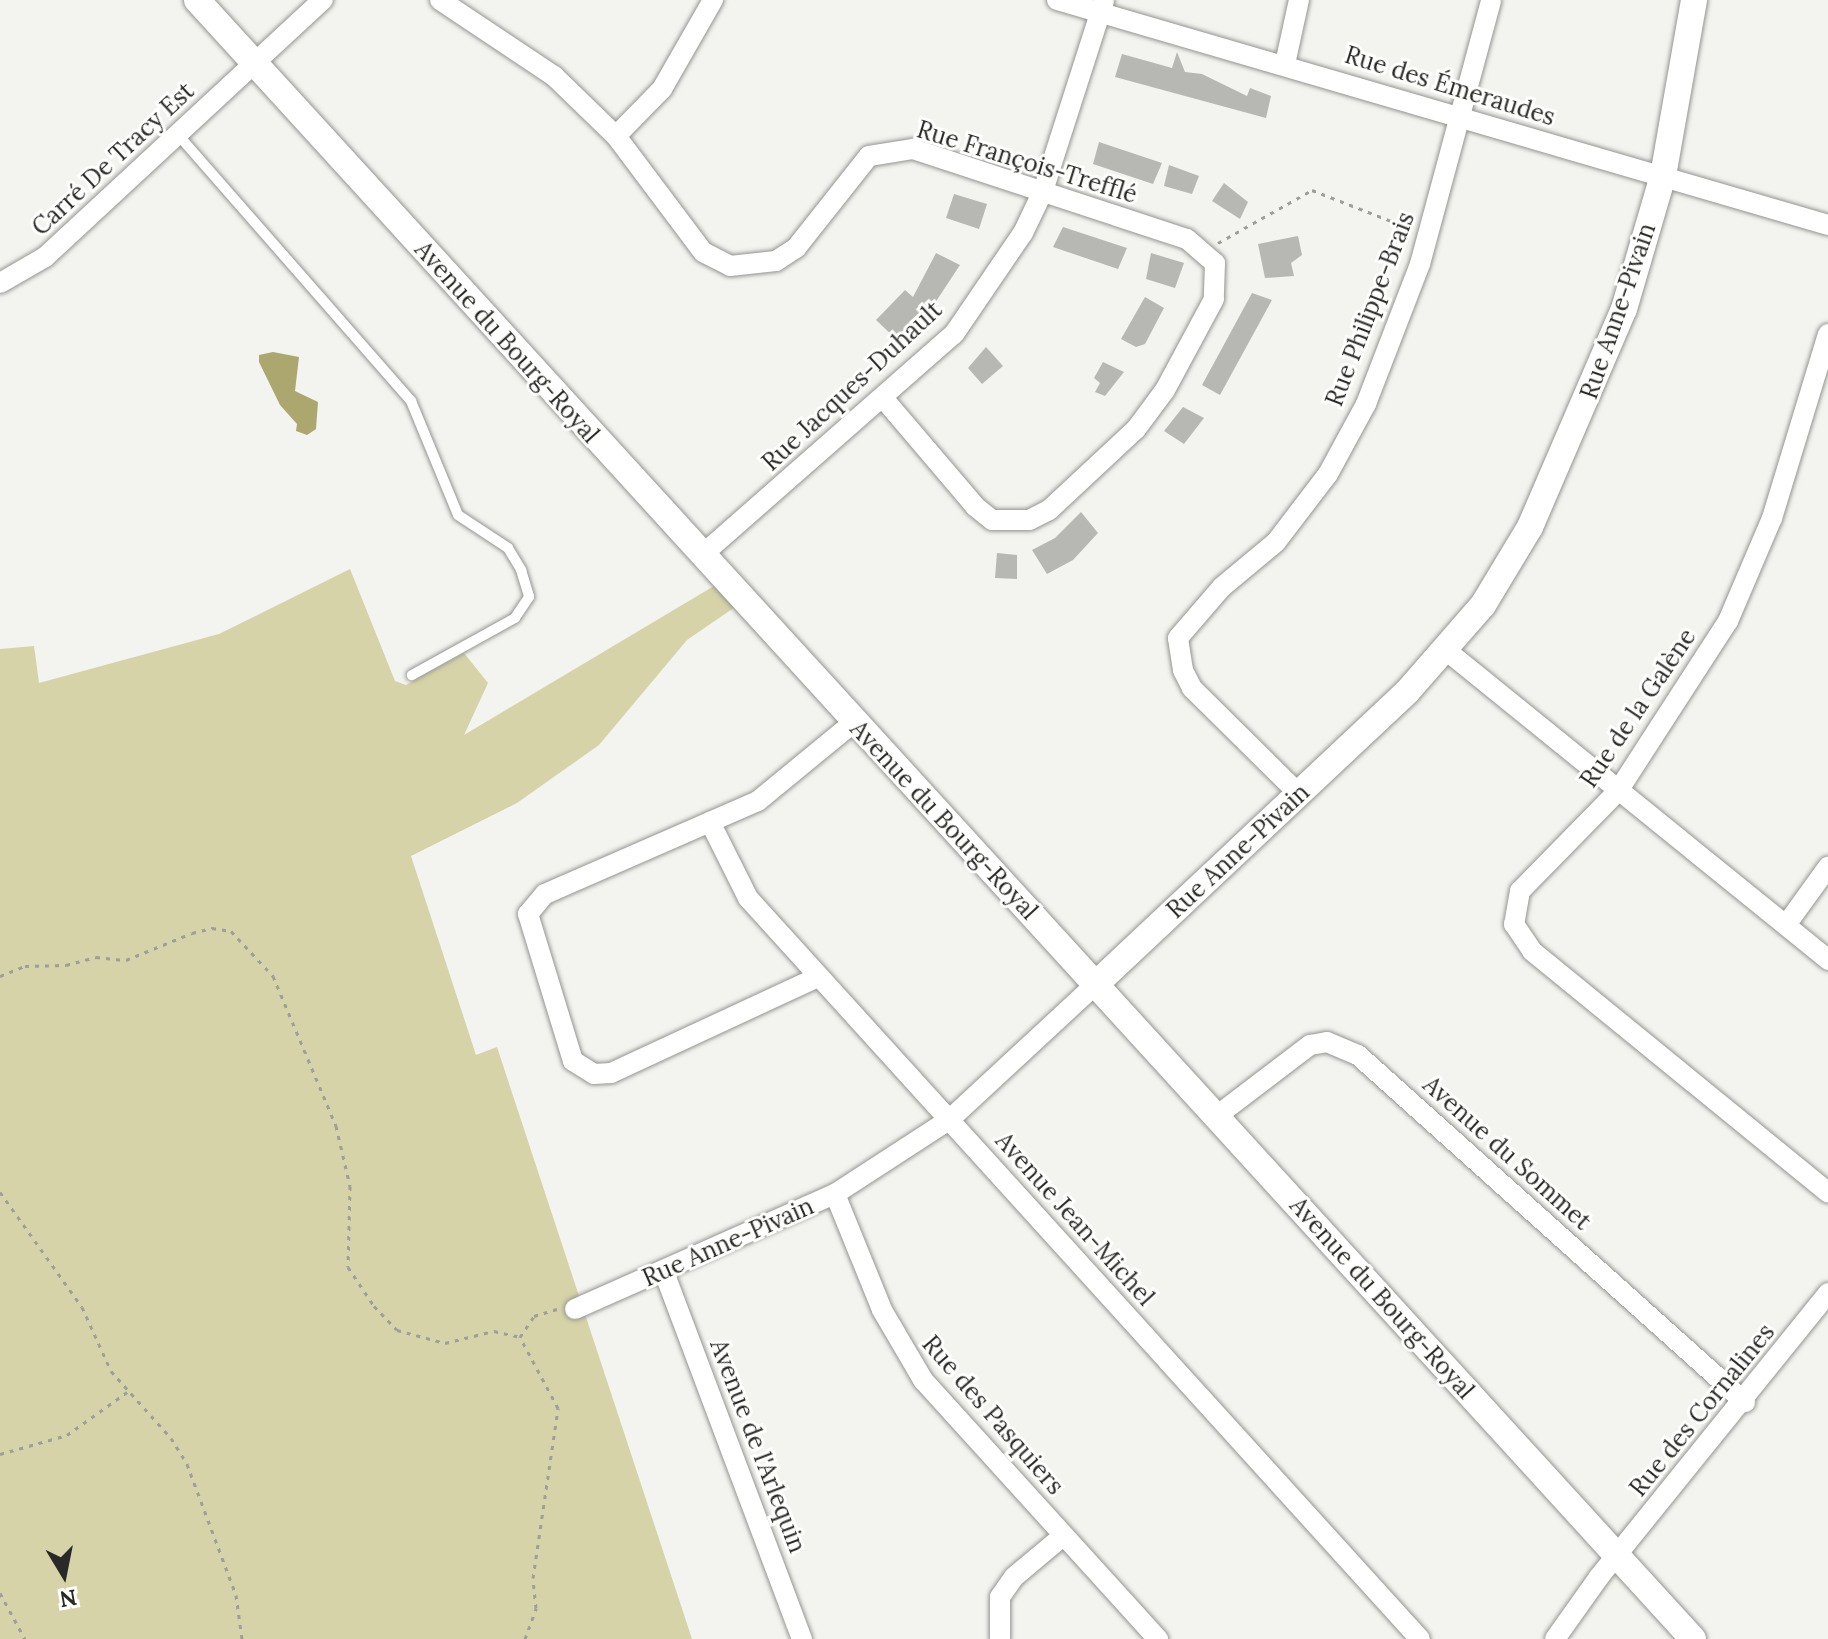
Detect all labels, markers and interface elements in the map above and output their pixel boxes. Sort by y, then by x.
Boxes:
street label: Rue des Émeraudes [1341,40,1559,132]
street label: Carré De Tracy Est [26,77,200,241]
street label: Rue François-Trefflé [914,115,1140,209]
street label: Rue Philippe-Brais [1320,208,1420,410]
street label: Rue Anne-Pivain [1574,219,1662,403]
street label: Avenue du Bourg-Royal [409,235,605,449]
street label: Rue Jacques-Duhault [756,295,948,477]
street label: Rue de la Galène [1574,623,1702,793]
street label: Avenue du Bourg-Royal [844,715,1044,925]
street label: Rue Anne-Pivain [1161,778,1315,924]
street label: Avenue du Sommet [1417,1070,1597,1236]
street label: Avenue Jean-Michel [990,1126,1160,1312]
street label: Rue Anne-Pivain [638,1191,818,1293]
street label: Avenue du Bourg-Royal [1284,1191,1480,1405]
street label: Rue des Cornalines [1624,1318,1780,1502]
street label: Rue des Pasquiers [916,1330,1070,1500]
street label: Avenue de l'Arlequin [704,1335,812,1557]
north arrow [24,1535,104,1615]
text: N [57,1583,79,1614]

